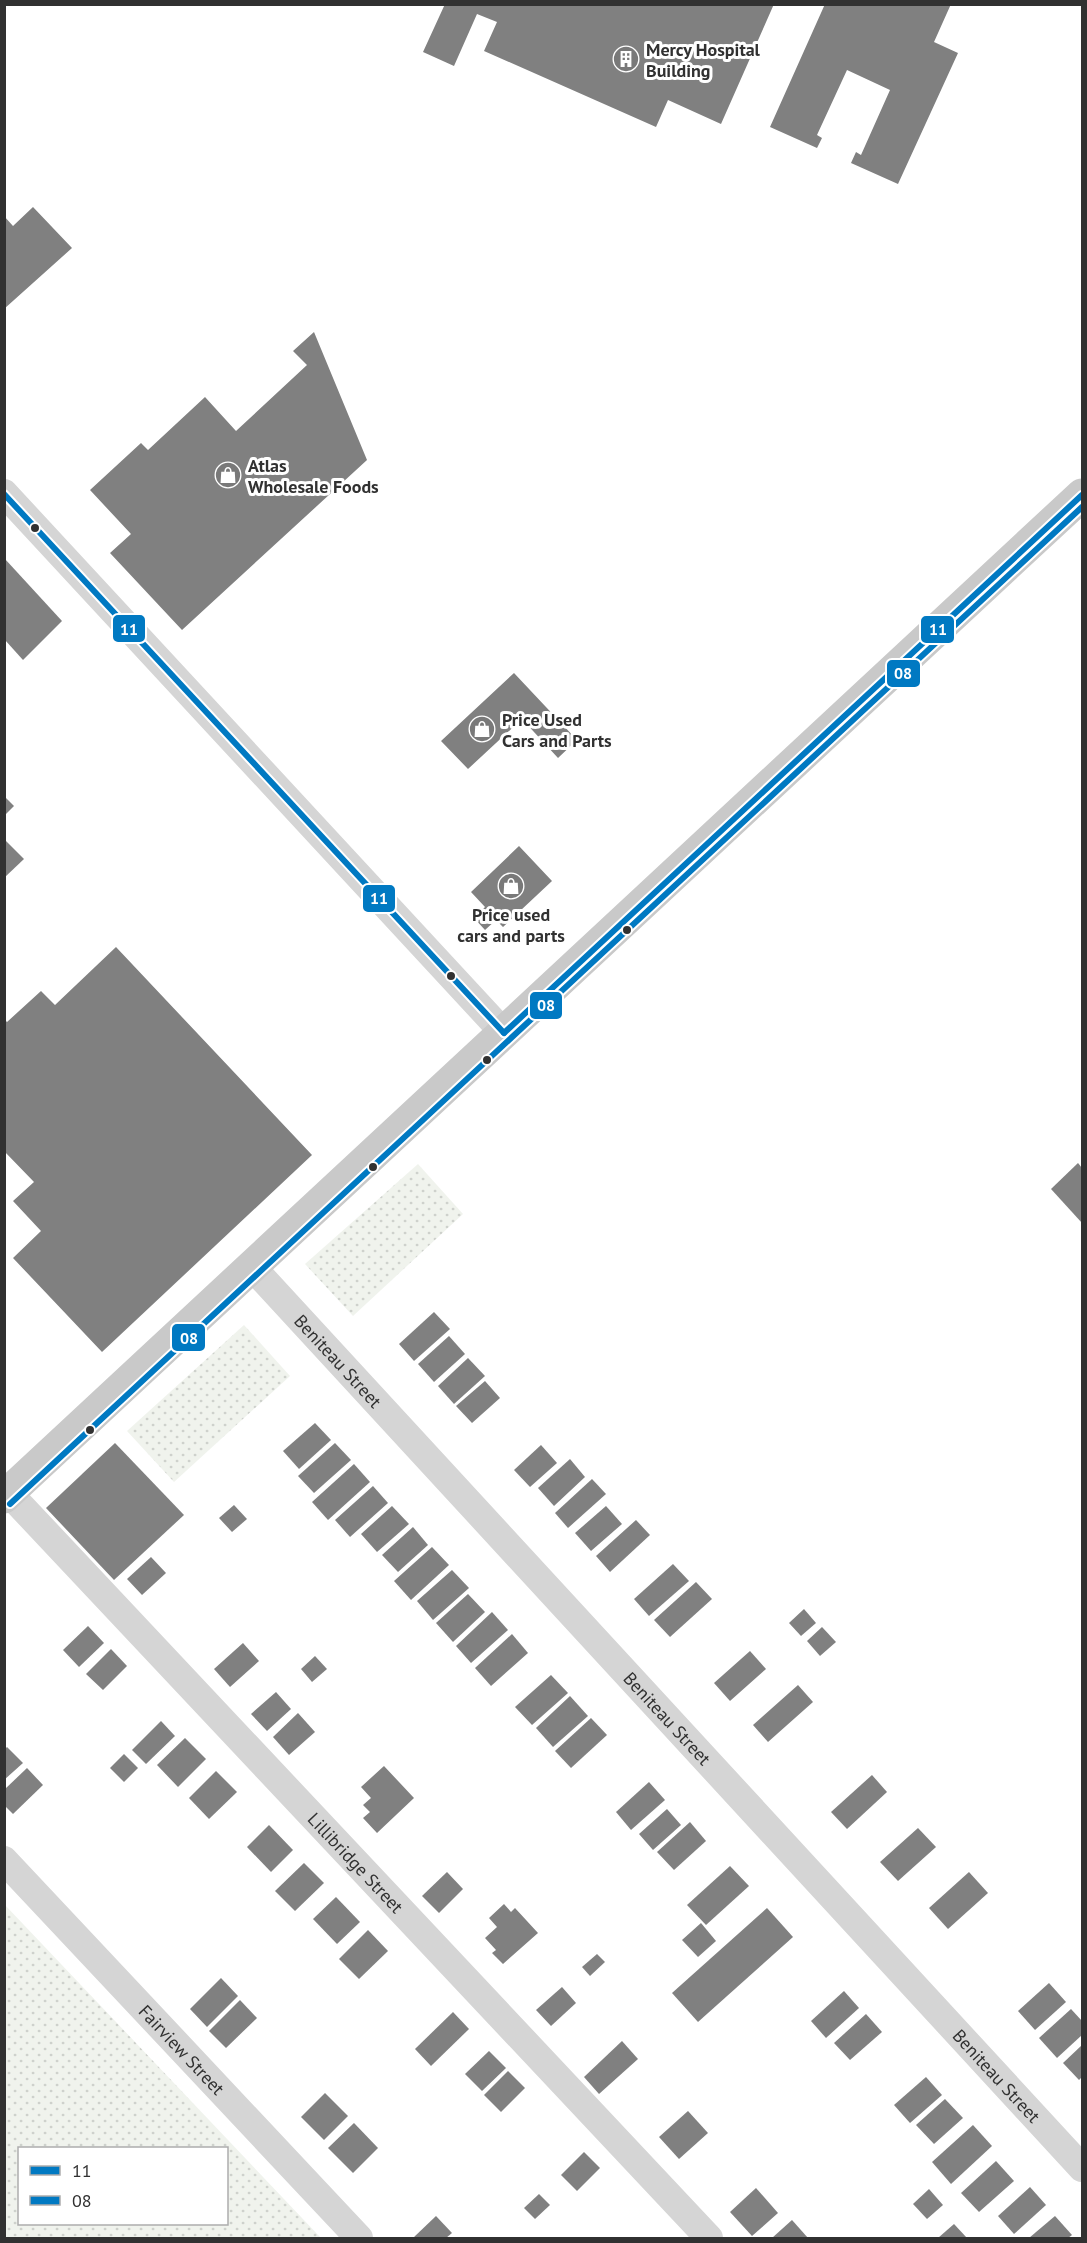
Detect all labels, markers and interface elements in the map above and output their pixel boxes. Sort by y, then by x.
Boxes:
place label: Mercy Hospital Building [646,38,761,82]
building icon: Mercy Hospital Building [611,44,641,74]
place label: Atlas Wholesale Foods [248,454,379,498]
shop icon: Atlas Wholesale Foods [213,460,243,490]
unlabelled marker [29,522,41,534]
line badge: 11 [112,614,146,643]
line badge: 11 [920,615,955,644]
text: 11 [120,619,138,639]
text: 11 [929,619,947,639]
line badge: 08 [886,659,921,688]
text: 08 [894,663,912,683]
place label: Price Used Cars and Parts [502,708,612,752]
shop icon: Price Used Cars and Parts [467,714,497,744]
shop icon: Price used cars and parts [496,871,526,901]
line badge: 11 [362,884,396,913]
text: 11 [370,888,388,908]
place label: Price used cars and parts [457,903,565,947]
unlabelled marker [621,924,633,936]
unlabelled marker [445,970,457,982]
line badge: 08 [529,991,563,1020]
text: 08 [537,995,555,1015]
unlabelled marker [481,1054,493,1066]
unlabelled marker [367,1161,379,1173]
street label: Beniteau Street [290,1309,387,1412]
line badge: 08 [171,1323,206,1352]
text: 08 [180,1328,198,1348]
unlabelled marker [84,1424,96,1436]
street label: Beniteau Street [619,1667,716,1770]
street label: Lillibridge Street [303,1807,409,1918]
street label: Fairview Street [134,2000,230,2099]
street label: Beniteau Street [948,2024,1046,2127]
legend [18,2147,228,2225]
text: 11 [72,2159,92,2182]
text: 08 [72,2189,92,2212]

